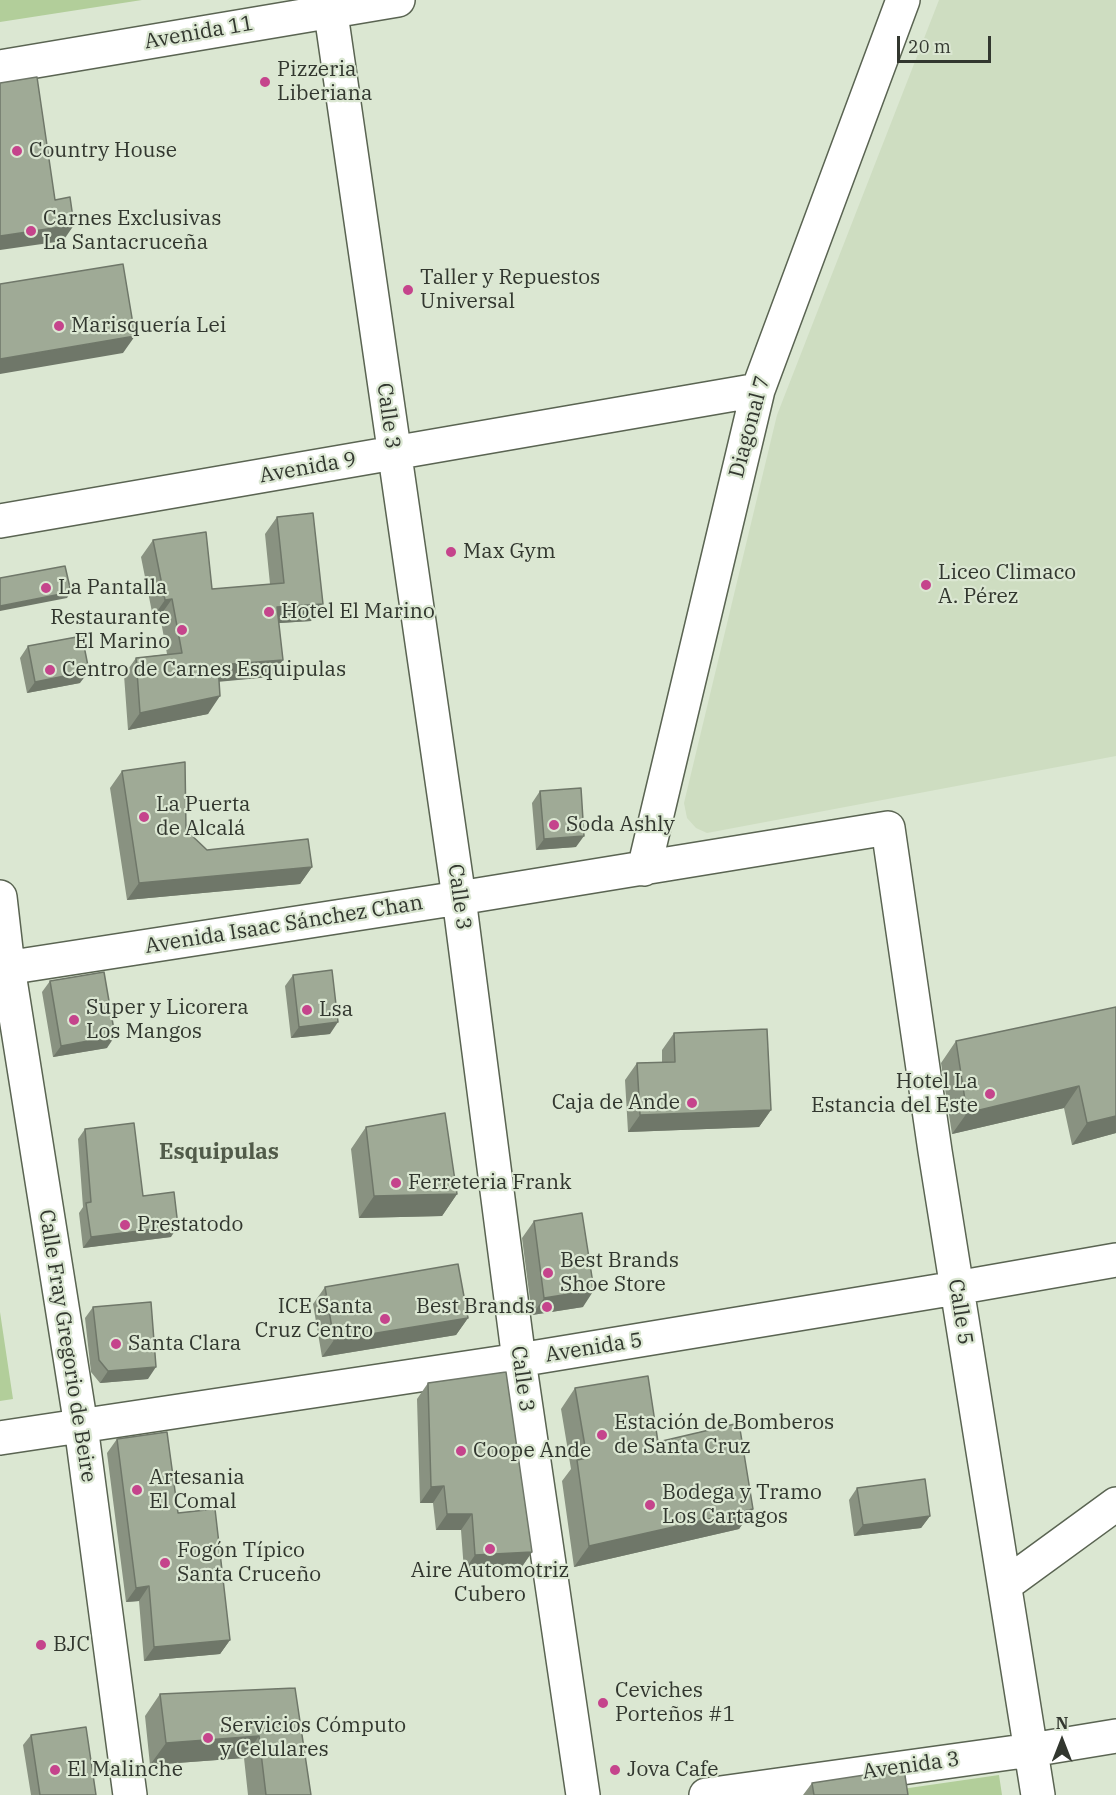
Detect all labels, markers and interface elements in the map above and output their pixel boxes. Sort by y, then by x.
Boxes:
street label: Avenida 11 [142,11,256,55]
scale bar [900,24,994,62]
text: 20 m [908,35,951,58]
place label: Pizzeria Liberiana [277,57,372,107]
marker: Pizzeria Liberiana [258,75,272,89]
place label: Country House [29,138,177,164]
marker: Country House [10,144,24,158]
place label: Carnes Exclusivas La Santacruceña [43,206,222,256]
marker: Carnes Exclusivas La Santacruceña [24,224,38,238]
place label: Taller y Repuestos Universal [420,265,600,315]
marker: Taller y Repuestos Universal [401,283,415,297]
place label: Marisquería Lei [71,313,226,339]
marker: Marisquería Lei [52,319,66,333]
street label: Diagonal 7 [724,373,776,481]
street label: Calle 3 [371,381,405,451]
street label: Avenida 9 [258,447,358,489]
place label: Max Gym [463,539,556,565]
marker: Max Gym [444,545,458,559]
place label: Liceo Climaco A. Pérez [938,560,1076,610]
place label: La Pantalla [58,575,167,601]
marker: Liceo Climaco A. Pérez [919,578,933,592]
marker: La Pantalla [39,581,53,595]
place label: Hotel El Marino [281,599,435,625]
place label: Restaurante El Marino [50,605,170,655]
marker: Hotel El Marino [262,605,276,619]
marker: Restaurante El Marino [175,623,189,637]
place label: Centro de Carnes Esquipulas [62,657,346,683]
marker: Centro de Carnes Esquipulas [43,663,57,677]
place label: La Puerta de Alcalá [156,792,251,842]
marker: La Puerta de Alcalá [137,810,151,824]
place label: Soda Ashly [566,812,675,838]
marker: Soda Ashly [547,818,561,832]
street label: Calle 3 [442,862,476,932]
street label: Avenida Isaac Sánchez Chan [143,891,425,959]
place label: Super y Licorera Los Mangos [86,995,249,1045]
place label: Lsa [319,997,353,1023]
marker: Lsa [300,1003,314,1017]
marker: Super y Licorera Los Mangos [67,1013,81,1027]
place label: Hotel La Estancia del Este [811,1069,978,1119]
marker: Hotel La Estancia del Este [983,1087,997,1101]
place label: Caja de Ande [552,1090,680,1116]
marker: Caja de Ande [685,1096,699,1110]
district label: Esquipulas [159,1140,279,1166]
place label: Ferreteria Frank [408,1170,571,1196]
marker: Ferreteria Frank [389,1176,403,1190]
street label: Calle Fray Gregorio de Beire [33,1208,101,1484]
place label: Prestatodo [137,1212,243,1238]
marker: Prestatodo [118,1218,132,1232]
place label: Best Brands Shoe Store [560,1248,679,1298]
marker: Best Brands Shoe Store [541,1266,555,1280]
street label: Calle 5 [942,1277,978,1347]
place label: ICE Santa Cruz Centro [255,1294,373,1344]
place label: Best Brands [416,1294,535,1320]
marker: Best Brands [540,1300,554,1314]
marker: ICE Santa Cruz Centro [378,1312,392,1326]
street label: Avenida 5 [544,1328,644,1368]
place label: Santa Clara [128,1331,241,1357]
marker: Santa Clara [109,1337,123,1351]
street label: Calle 3 [505,1344,539,1414]
place label: Estación de Bomberos de Santa Cruz [614,1410,834,1460]
marker: Estación de Bomberos de Santa Cruz [595,1428,609,1442]
place label: Coope Ande [473,1438,591,1464]
marker: Coope Ande [454,1444,468,1458]
place label: Artesania El Comal [149,1465,245,1515]
place label: Bodega y Tramo Los Cartagos [662,1480,822,1530]
marker: Artesania El Comal [130,1483,144,1497]
marker: Bodega y Tramo Los Cartagos [643,1498,657,1512]
place label: Fogón Típico Santa Cruceño [177,1538,321,1588]
marker: Aire Automotriz Cubero [483,1542,497,1556]
marker: Fogón Típico Santa Cruceño [158,1556,172,1570]
place label: Aire Automotriz Cubero [411,1558,569,1608]
place label: BJC [53,1632,90,1658]
marker: BJC [34,1638,48,1652]
place label: Ceviches Porteños #1 [615,1678,735,1728]
marker: Ceviches Porteños #1 [596,1696,610,1710]
north arrow [1032,1711,1092,1771]
place label: Servicios Cómputo y Celulares [220,1713,406,1763]
text: N [1056,1713,1068,1733]
marker: Servicios Cómputo y Celulares [201,1731,215,1745]
street label: Avenida 3 [861,1747,961,1785]
place label: El Malinche [67,1757,183,1783]
place label: Jova Cafe [627,1757,718,1783]
marker: El Malinche [48,1763,62,1777]
marker: Jova Cafe [608,1763,622,1777]

